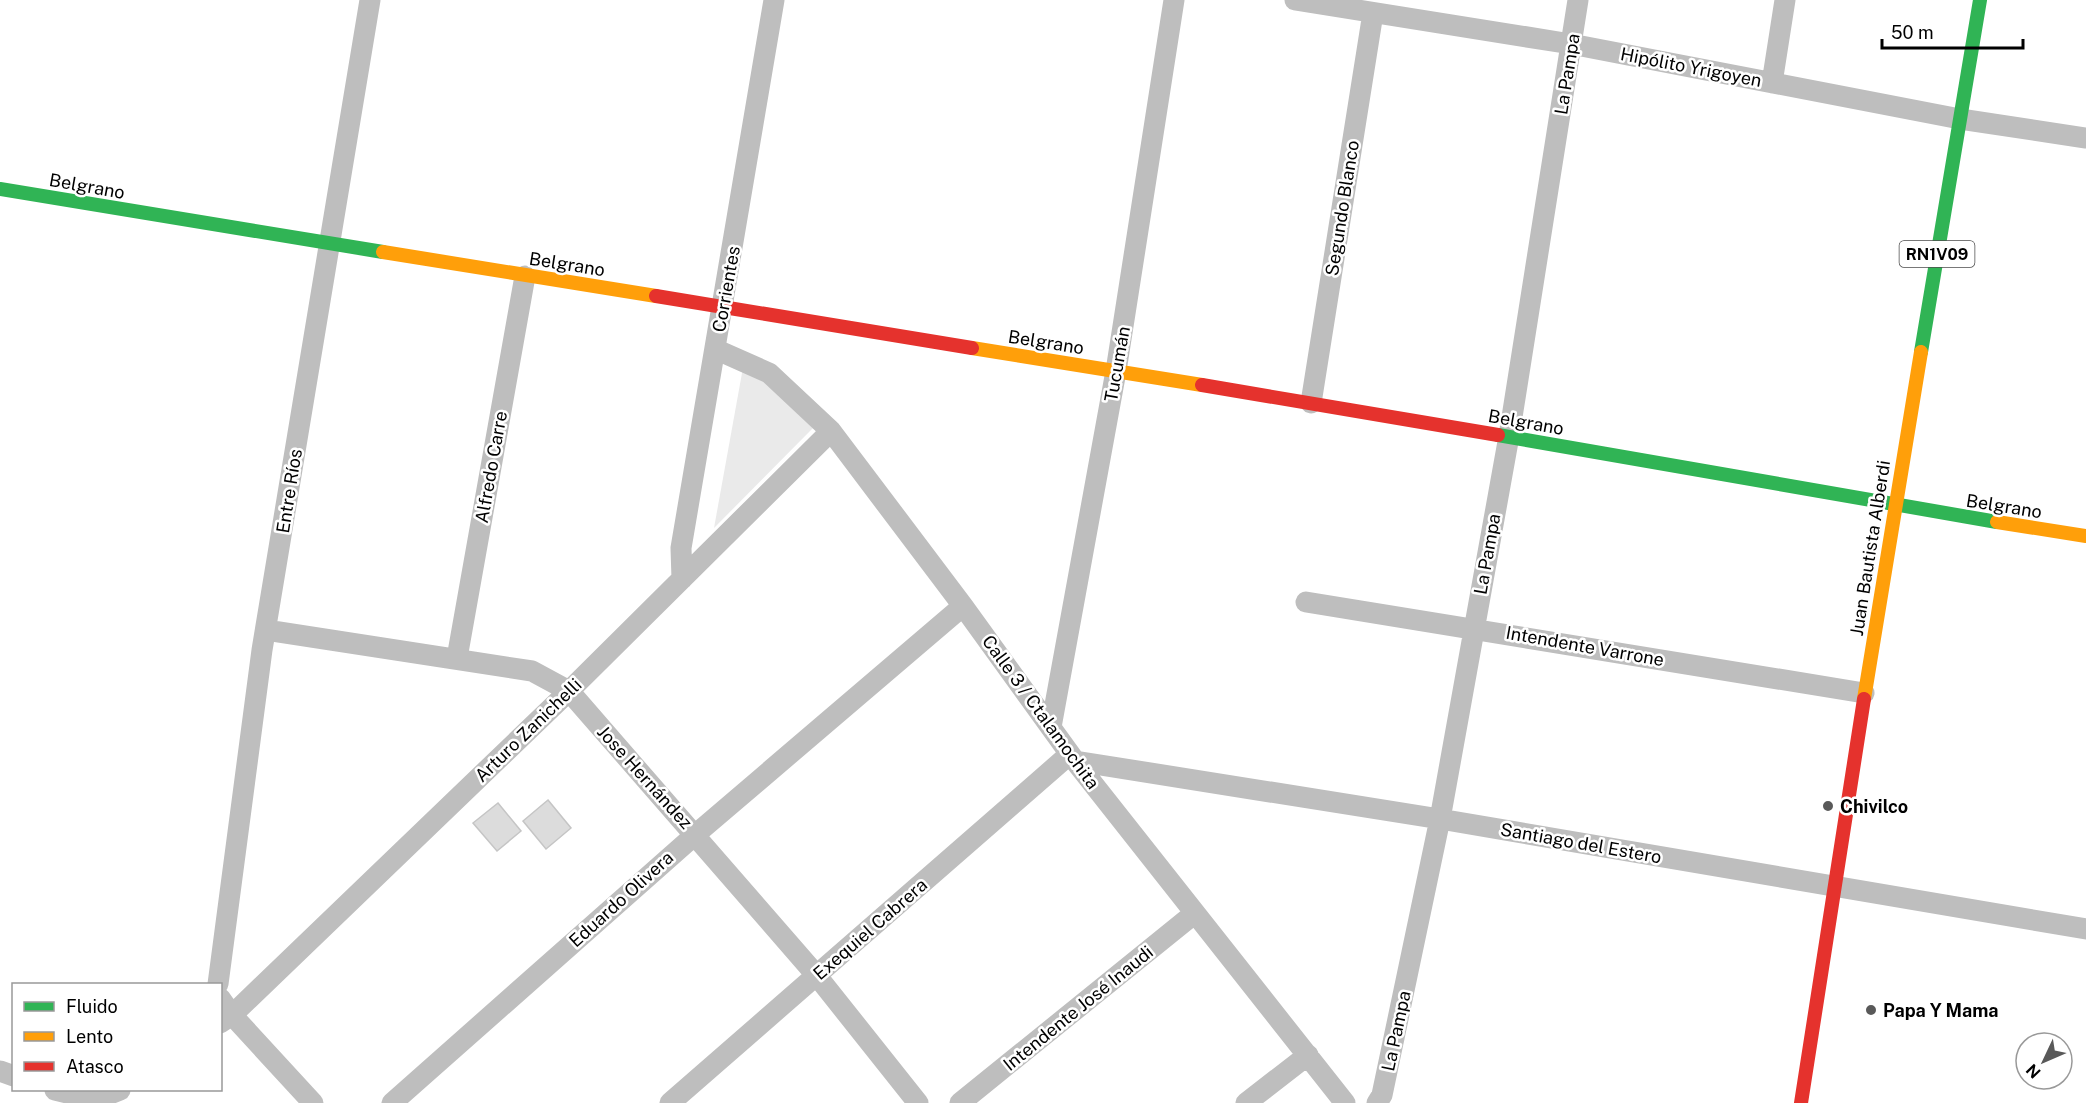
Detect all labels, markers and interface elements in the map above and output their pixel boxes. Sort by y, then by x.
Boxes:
scale bar [1882,12,2023,50]
text: 50 m [1891,22,1934,43]
street label: La Pampa [1550,32,1584,116]
street label: Hipólito Yrigoyen [1619,43,1763,91]
street label: Segundo Blanco [1321,139,1363,277]
street label: Belgrano [48,169,126,203]
road number: RN1V09 [1900,241,1974,267]
street label: Corrientes [708,244,744,334]
street label: Belgrano [528,248,606,280]
street label: Tucumán [1100,325,1134,403]
street label: Belgrano [1007,326,1085,358]
street label: Belgrano [1487,405,1565,439]
street label: Alfredo Carre [471,409,511,525]
street label: Entre Ríos [272,447,306,535]
street label: Juan Bautista Alberdi [1846,459,1894,637]
street label: Belgrano [1965,490,2043,522]
street label: La Pampa [1470,512,1504,596]
street label: Intendente Varrone [1504,622,1666,670]
street label: Calle 3 / Ctalamochita [978,631,1104,793]
street label: Arturo Zanichelli [470,674,586,786]
street label: Jose Hernández [593,721,697,833]
place label: Chivilco [1840,796,1908,817]
marker: Chivilco [1821,799,1835,813]
street label: Santiago del Estero [1499,818,1663,868]
street label: Eduardo Olivera [565,847,677,951]
street label: Exequiel Cabrera [809,874,931,984]
street label: Intendente José Inaudi [999,941,1157,1075]
legend [12,983,222,1091]
street label: La Pampa [1377,989,1415,1073]
text: Fluido [66,996,118,1017]
place label: Papa Y Mama [1883,1000,1998,1021]
marker: Papa Y Mama [1864,1003,1878,1017]
text: Lento [66,1026,113,1047]
north arrow [2014,1031,2074,1091]
text: Atasco [66,1056,124,1077]
text: N [2022,1060,2045,1082]

